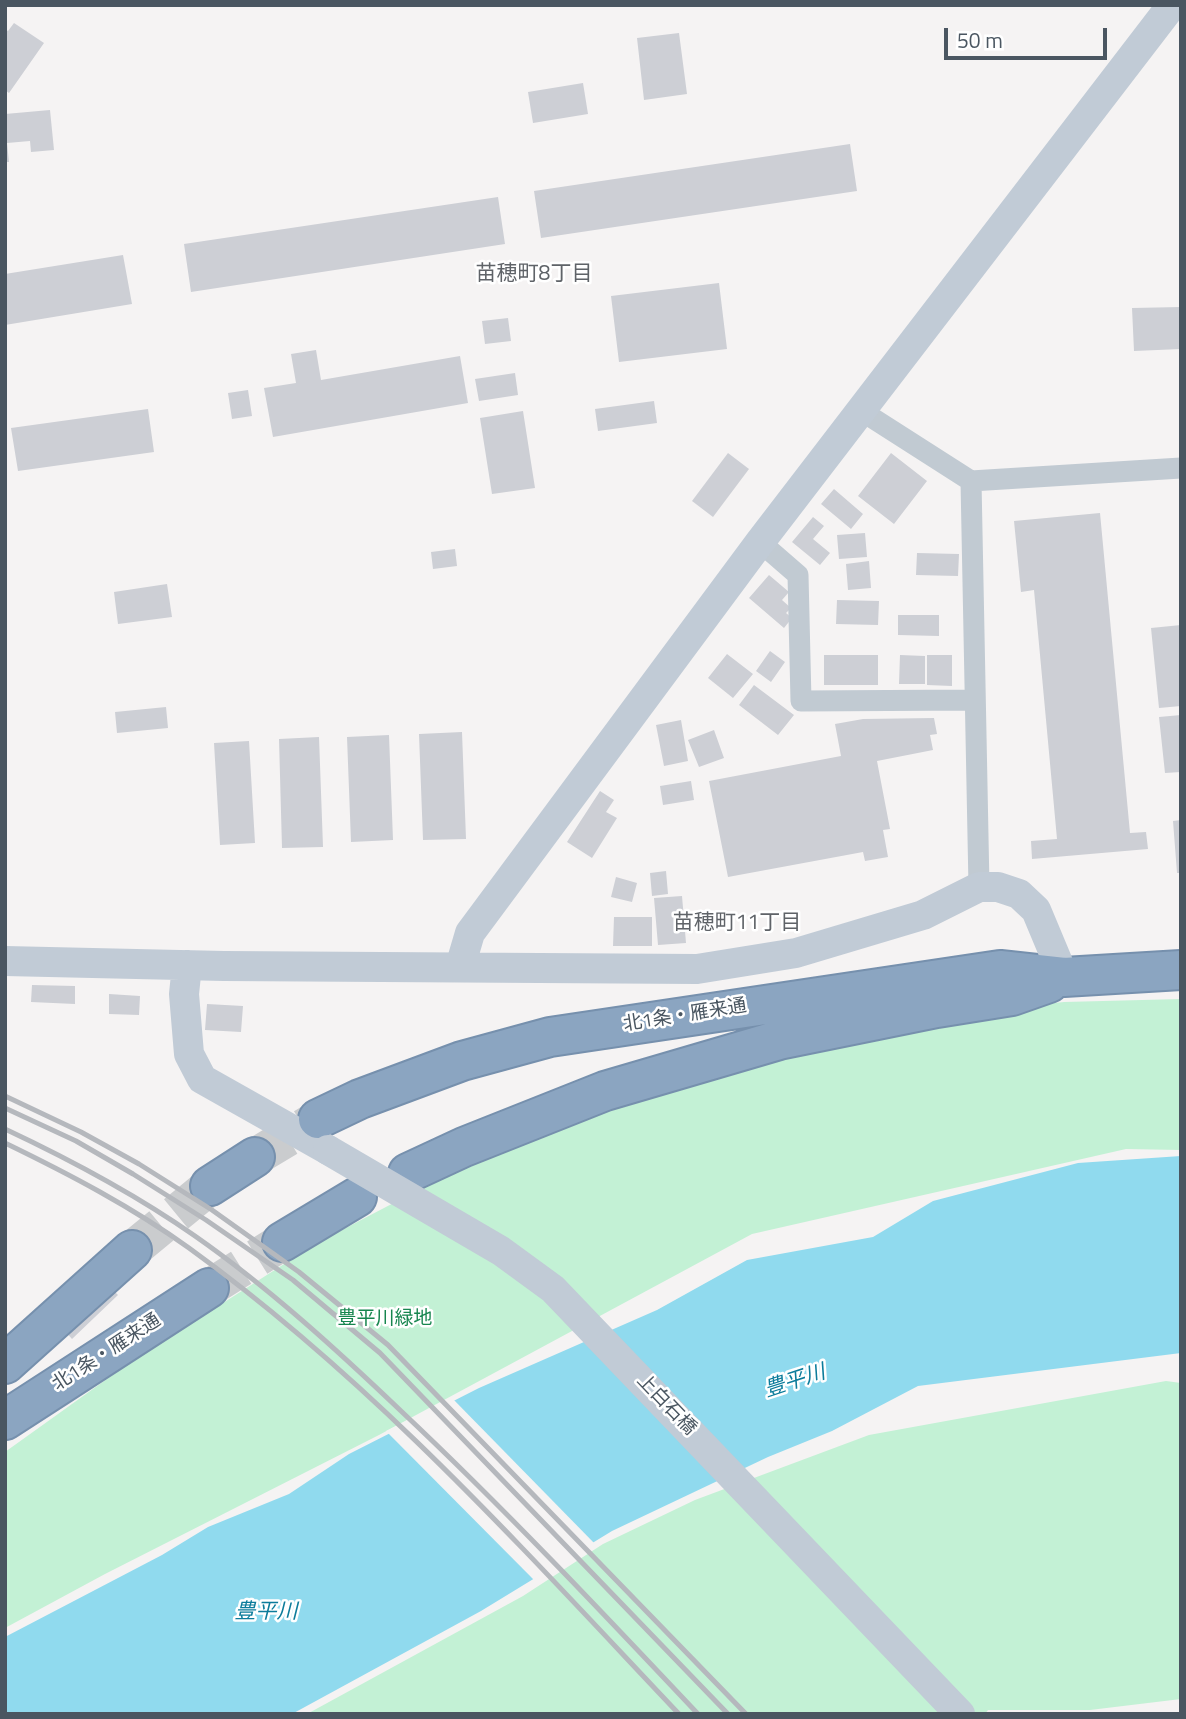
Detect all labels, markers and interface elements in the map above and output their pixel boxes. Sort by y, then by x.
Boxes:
scale bar [948,14,1111,58]
text: 50 m [957,24,1003,56]
district label: 苗穂町8丁目 [476,262,592,288]
district label: 苗穂町11丁目 [673,911,801,937]
street label: 北1条・雁来通 [622,995,748,1037]
park label: 豊平川緑地 [338,1308,432,1330]
street label: 北1条・雁来通 [49,1309,165,1397]
water label: 豊平川 [761,1360,829,1404]
street label: 上白石橋 [631,1370,701,1440]
water label: 豊平川 [235,1600,297,1626]

